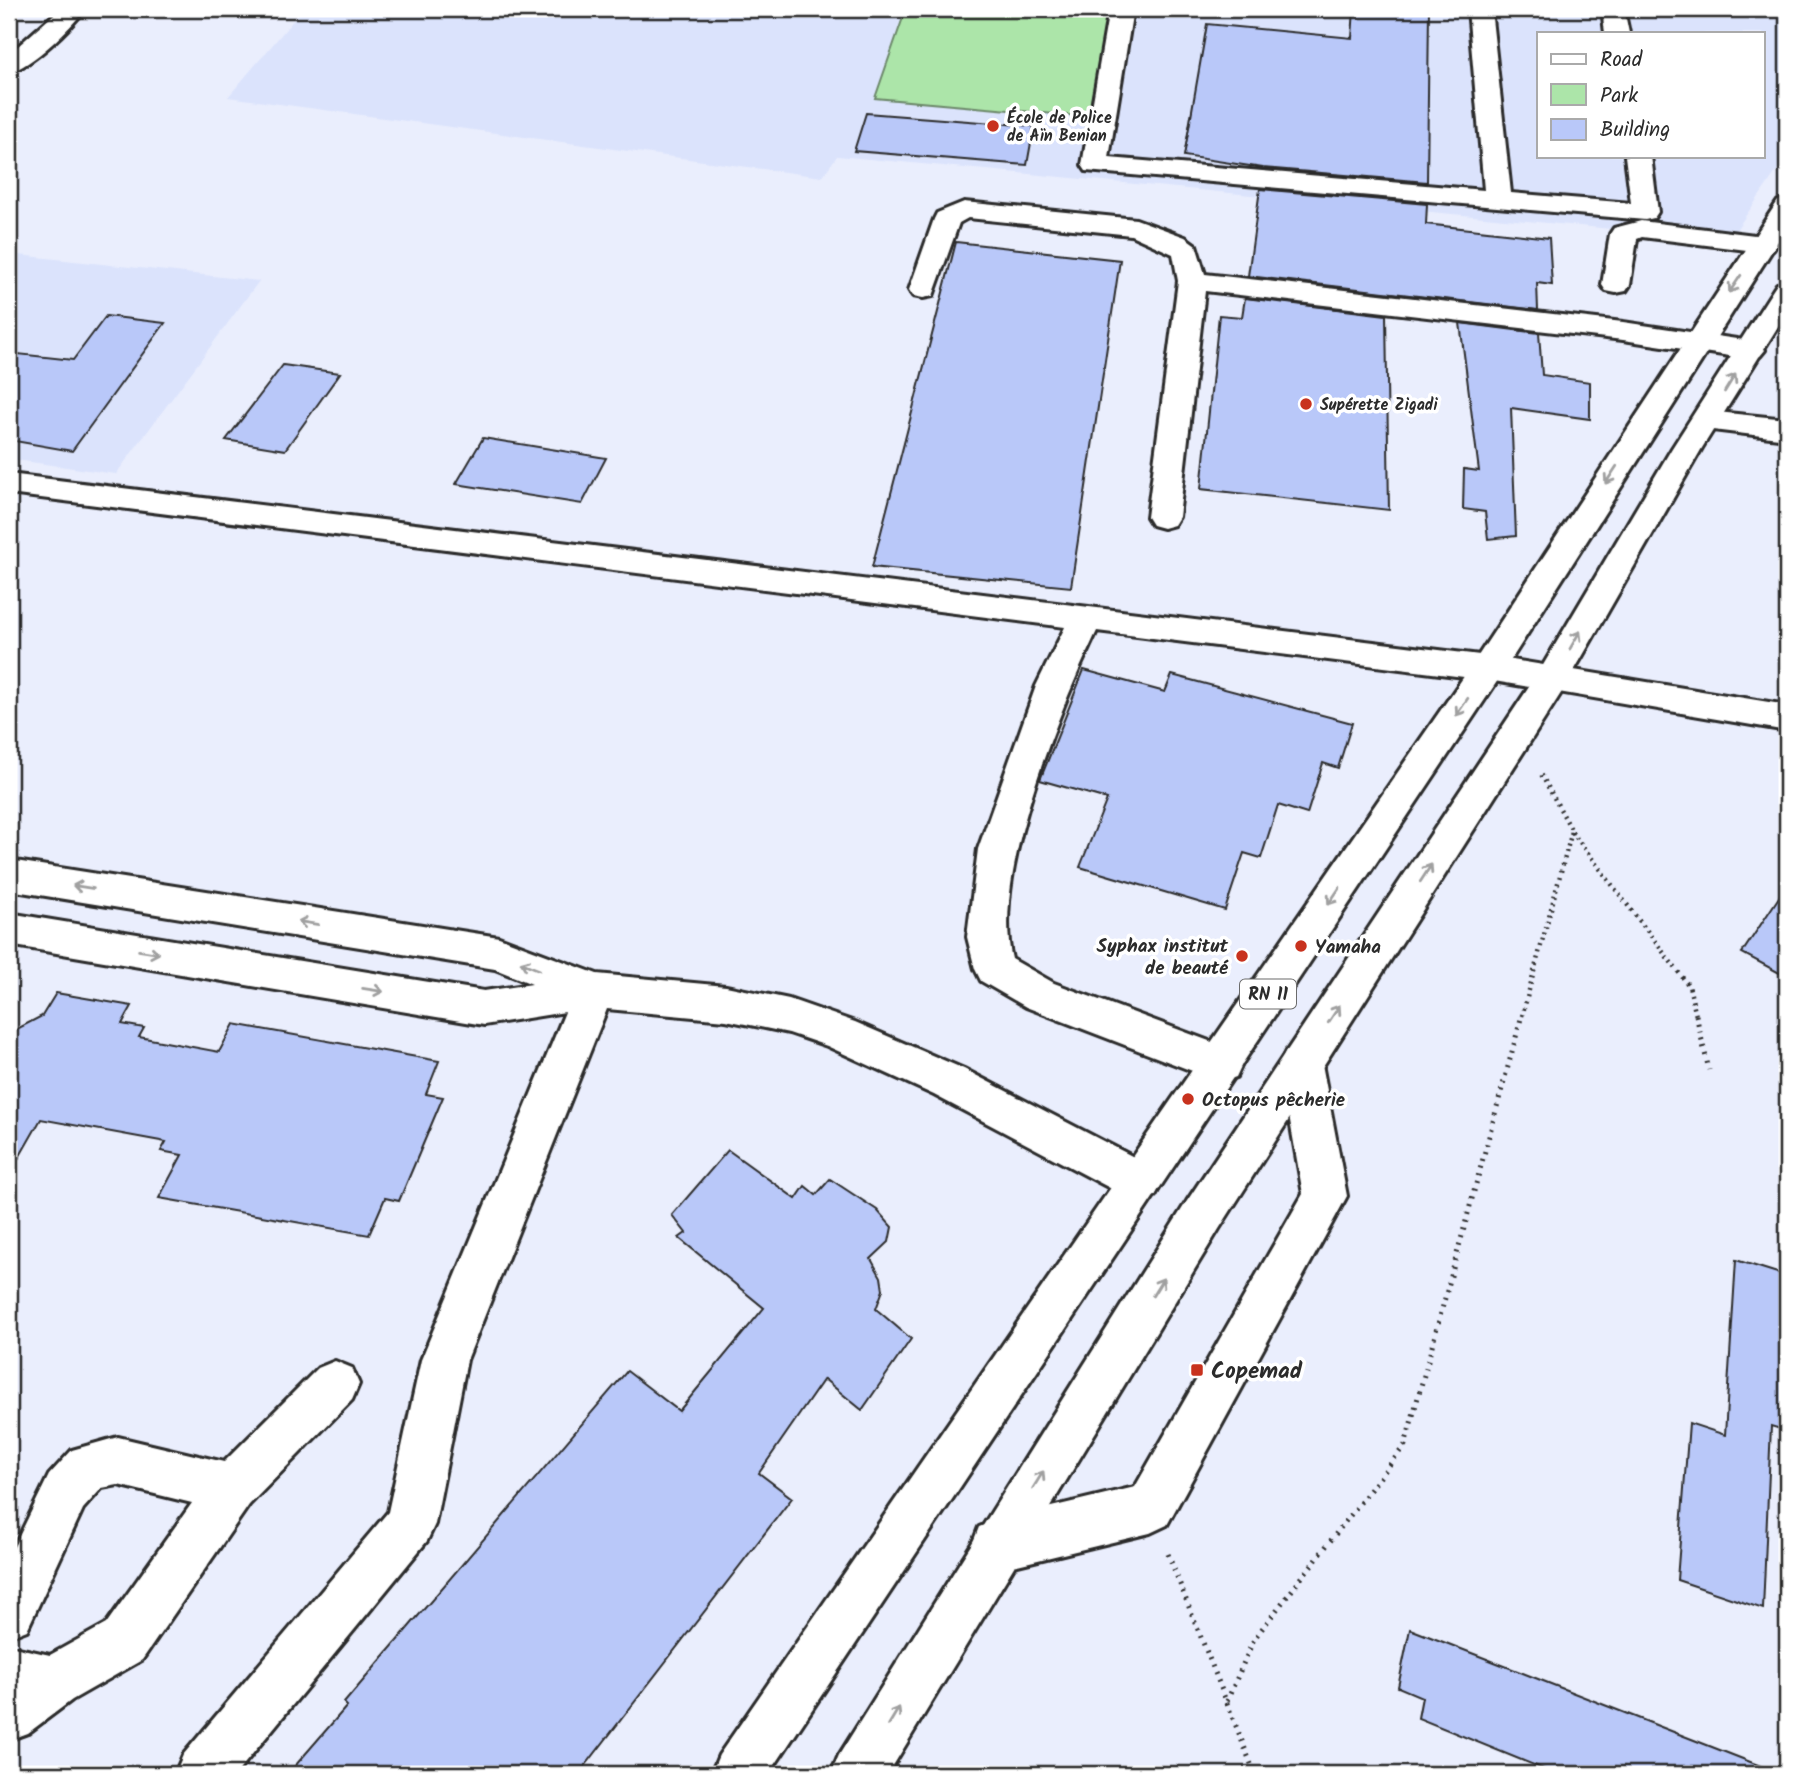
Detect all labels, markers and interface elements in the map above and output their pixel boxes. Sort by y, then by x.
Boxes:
legend [1537,32,1764,158]
text: Road [1600,44,1643,77]
text: Park [1600,80,1638,113]
place label: École de Police de Aïn Benian [1007,106,1112,149]
text: Building [1600,114,1670,147]
marker: École de Police de Aïn Benian [985,118,1001,134]
one-way arrow [1728,274,1743,293]
one-way arrow [1723,373,1737,393]
place label: Supérette Zigadi [1320,393,1438,418]
marker: Supérette Zigadi [1298,396,1314,412]
one-way arrow [1604,464,1618,484]
one-way arrow [1568,631,1582,651]
one-way arrow [1454,697,1469,716]
one-way arrow [1419,864,1433,884]
one-way arrow [72,880,95,893]
one-way arrow [1327,886,1341,905]
one-way arrow [297,916,320,929]
place label: Syphax institut de beauté [1096,932,1229,984]
place label: Yamaha [1315,933,1381,963]
marker: Yamaha [1293,938,1309,954]
one-way arrow [137,946,160,959]
marker: Syphax institut de beauté [1234,948,1250,964]
one-way arrow [520,958,542,971]
road number: RN 11 [1240,979,1296,1009]
one-way arrow [361,984,384,997]
one-way arrow [1328,1004,1342,1024]
place label: Octopus pêcherie [1202,1086,1345,1116]
marker: Octopus pêcherie [1180,1091,1196,1107]
one-way arrow [1152,1278,1166,1298]
place label: Copemad [1211,1354,1303,1390]
marker: Copemad [1189,1362,1205,1378]
one-way arrow [1031,1471,1045,1491]
one-way arrow [887,1707,901,1727]

